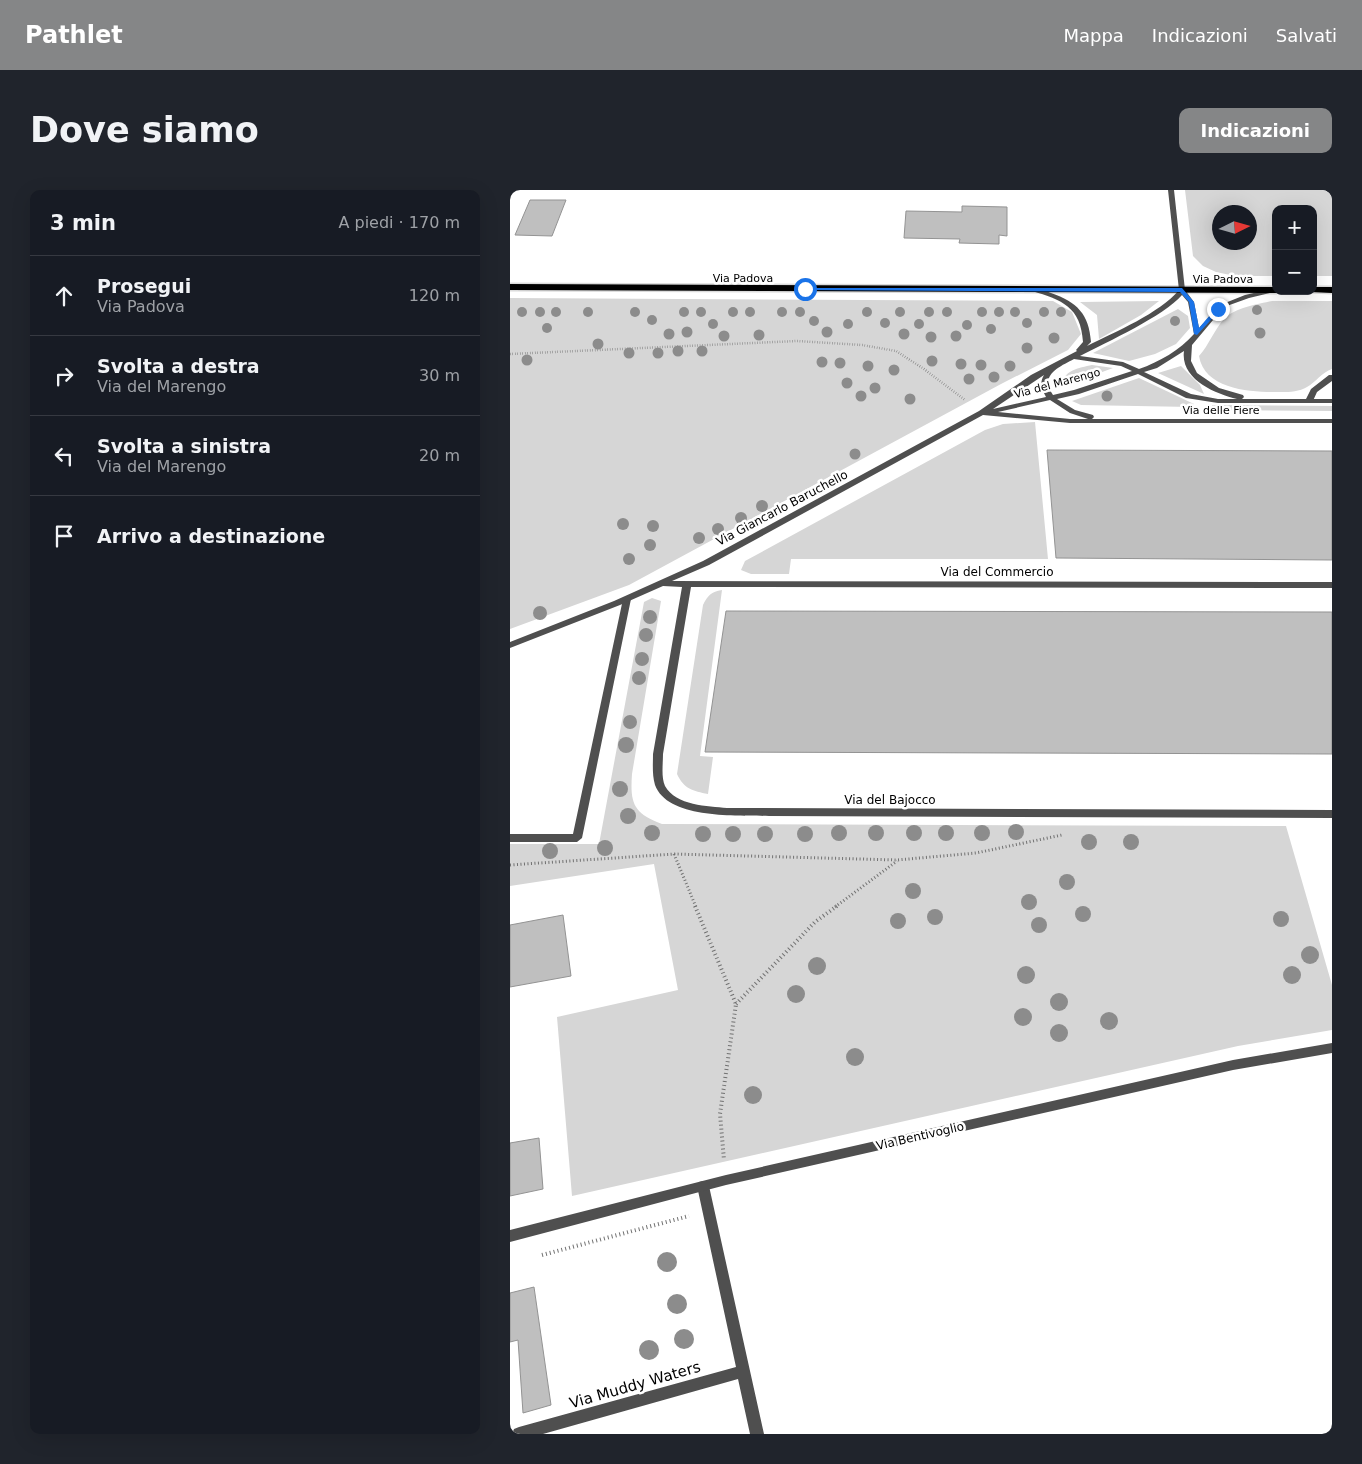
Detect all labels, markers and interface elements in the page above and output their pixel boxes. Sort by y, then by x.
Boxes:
text: Pathlet [25,21,123,49]
text: Mappa [1063,25,1124,46]
text: Indicazioni [1152,25,1248,46]
text: Salvati [1276,25,1337,46]
button: Indicazioni [1179,108,1332,153]
text: Dove siamo [30,110,259,150]
north arrow [1212,205,1257,250]
map controls [1272,205,1317,295]
button: + [1272,205,1317,250]
text: 3 min [50,211,116,235]
text: A piedi · 170 m [338,213,460,232]
button: − [1272,250,1317,295]
street label: Via Padova [713,272,773,285]
street label: Via Padova [1193,273,1253,286]
text: Prosegui [97,275,191,297]
route start [794,278,817,301]
icon: ahead [50,282,78,310]
text: 120 m [409,286,460,305]
text: Via Padova [97,297,185,316]
route end [1207,298,1230,321]
text: Svolta a destra [97,355,260,377]
icon: right [50,362,78,390]
text: 30 m [419,366,460,385]
street label: Via del Marengo [1013,366,1102,401]
text: Via del Marengo [97,377,226,396]
street label: Via delle Fiere [1182,404,1260,417]
text: Svolta a sinistra [97,435,271,457]
icon: left [50,442,78,470]
text: 20 m [419,446,460,465]
text: Via del Marengo [97,457,226,476]
street label: Via Giancarlo Baruchello [714,467,850,549]
icon: arrive [50,522,78,550]
text: Arrivo a destinazione [97,525,325,547]
street label: Via del Commercio [940,565,1054,579]
street label: Via del Bajocco [844,793,936,807]
street label: Via Bentivoglio [875,1119,965,1153]
street label: Via Muddy Waters [567,1358,703,1412]

